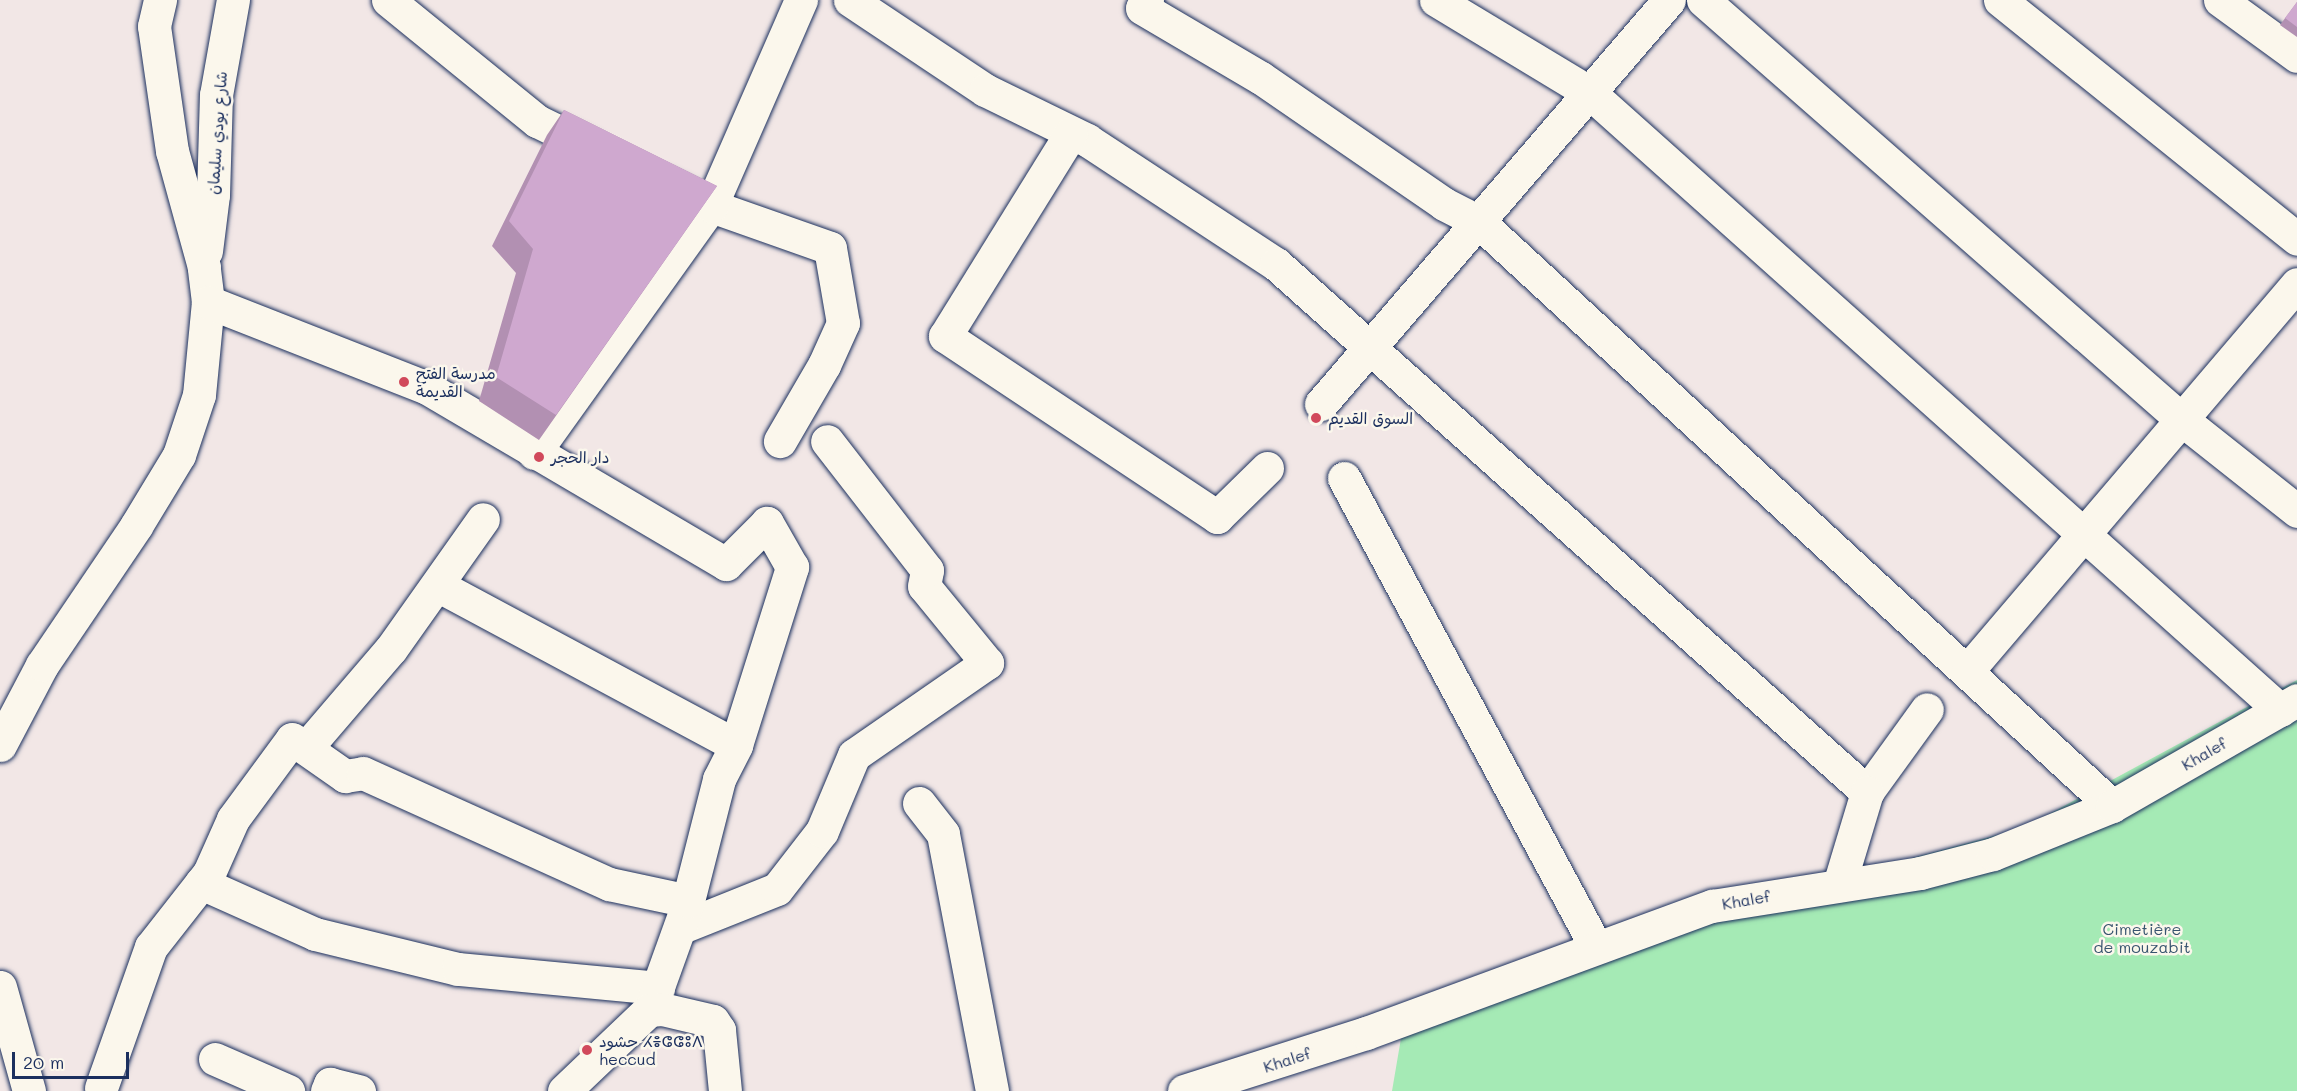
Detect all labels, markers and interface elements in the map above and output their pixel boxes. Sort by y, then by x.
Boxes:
street label: شارع بودي سليمان [203,71,231,195]
place label: مدرسة الفتح القديمة [416,363,496,401]
marker: مدرسة الفتح القديمة [397,375,411,389]
place label: السوق القديم [1328,408,1413,428]
marker: السوق القديم [1309,411,1323,425]
place label: دار الحجر [551,447,609,467]
marker: دار الحجر [532,450,546,464]
street label: Khalef [2178,733,2230,775]
street label: Khalef [1720,886,1772,914]
park label: Cimetière de mouzabit [2093,919,2191,957]
place label: حشود ⵃⴻⵛⵛⵓⴷ heccud [599,1031,703,1069]
scale bar [15,1040,132,1078]
marker: حشود ⵃⴻⵛⵛⵓⴷ heccud [580,1043,594,1057]
street label: Khalef [1261,1043,1313,1077]
text: 20 m [23,1050,64,1074]

